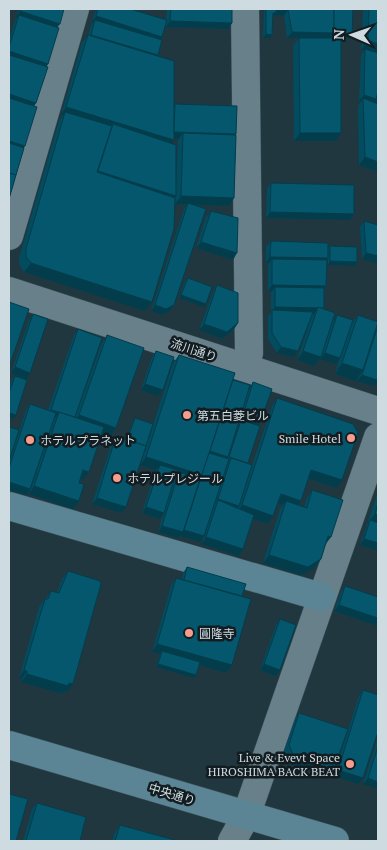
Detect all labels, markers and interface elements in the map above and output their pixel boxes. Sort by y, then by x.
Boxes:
north arrow [327,10,377,60]
text: N [329,29,348,40]
street label: 流川通り [169,335,219,365]
place label: 第五白菱ビル [197,408,269,423]
marker: 第五白菱ビル [181,409,193,421]
place label: Smile Hotel [279,431,341,446]
marker: Smile Hotel [345,432,357,444]
place label: ホテルプラネット [40,433,136,448]
marker: ホテルプラネット [24,434,36,446]
place label: ホテルプレジール [127,471,223,486]
marker: ホテルプレジール [111,472,123,484]
place label: 圓隆寺 [199,626,235,641]
marker: 圓隆寺 [183,627,195,639]
place label: Live & Evevt Space HIROSHIMA BACK BEAT [208,750,341,779]
marker: Live & Evevt Space HIROSHIMA BACK BEAT [344,758,356,770]
street label: 中央通り [147,780,197,808]

